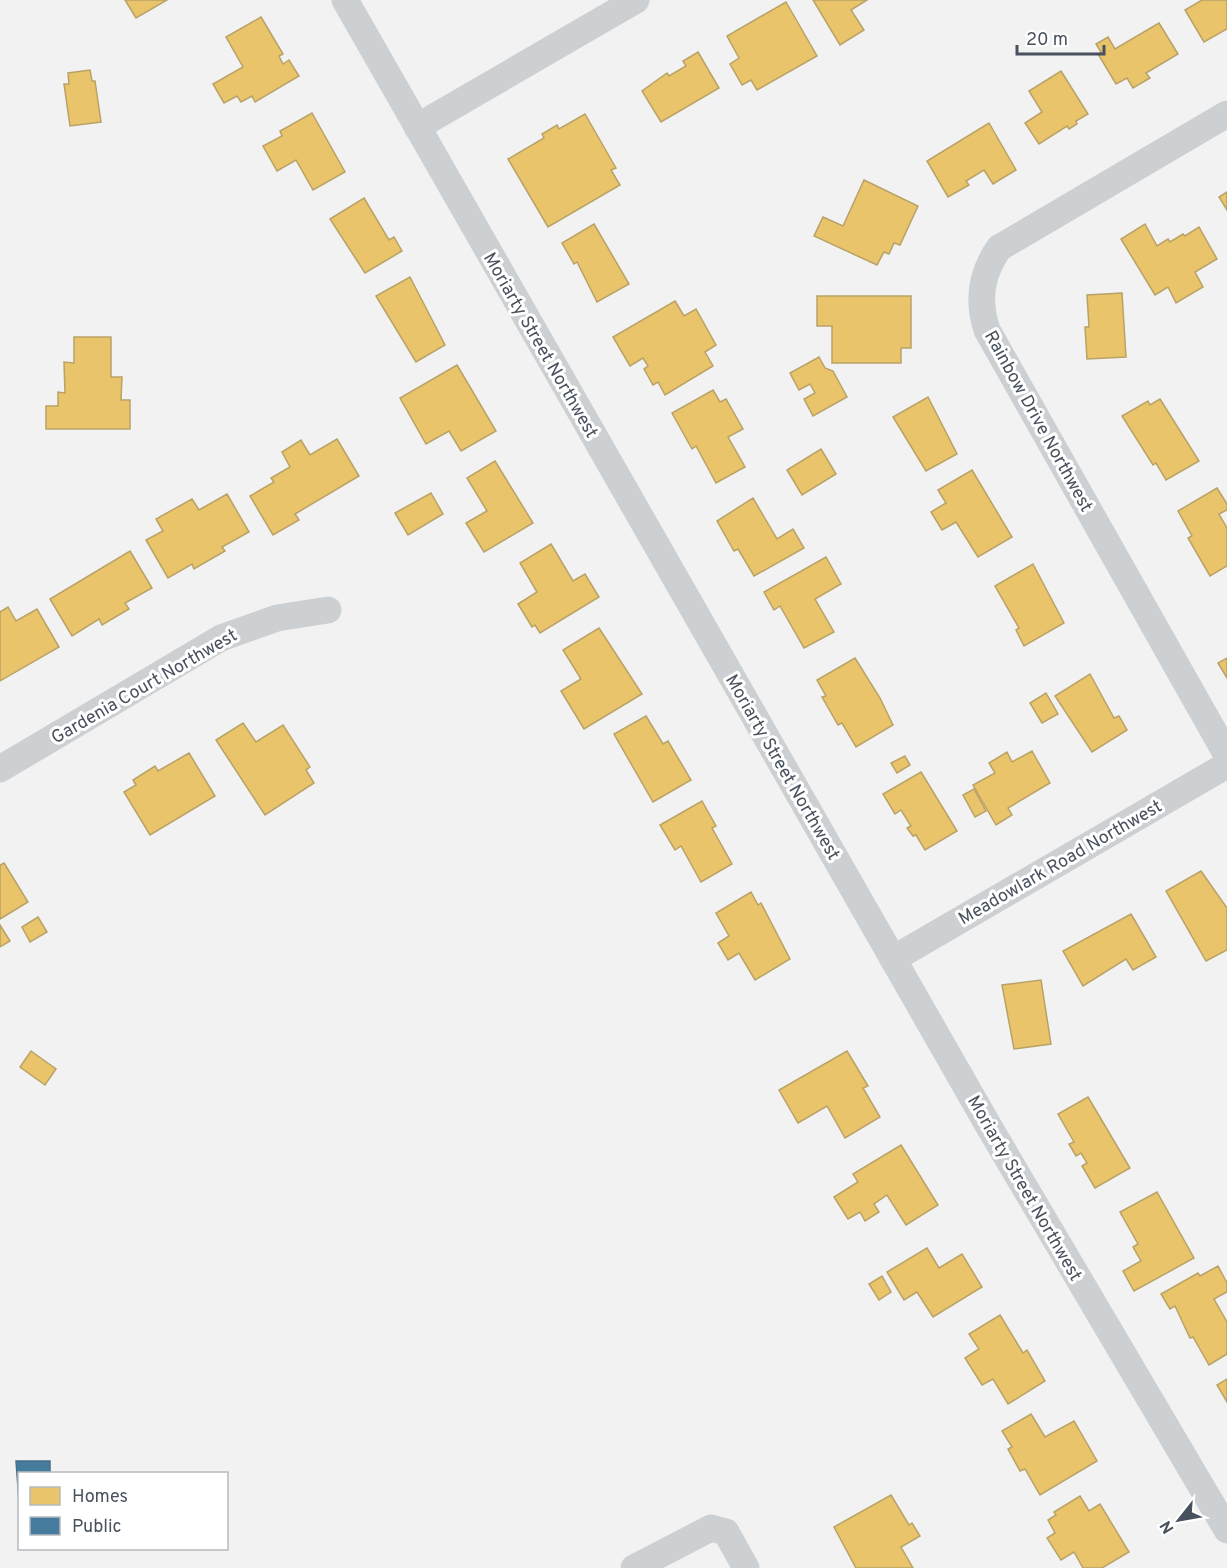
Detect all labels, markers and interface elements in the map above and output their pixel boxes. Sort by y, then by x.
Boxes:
scale bar [1017,18,1104,56]
text: 20 m [1026,29,1068,52]
street label: Moriarty Street Northwest [477,249,602,443]
street label: Rainbow Drive Northwest [978,327,1097,516]
street label: Gardenia Court Northwest [48,625,242,750]
street label: Moriarty Street Northwest [719,671,844,865]
street label: Meadowlark Road Northwest [955,795,1167,931]
street label: Moriarty Street Northwest [961,1092,1086,1286]
legend [18,1472,228,1550]
text: Homes [72,1486,128,1509]
north arrow [1149,1490,1209,1550]
text: Public [72,1516,122,1539]
text: N [1156,1517,1179,1537]

